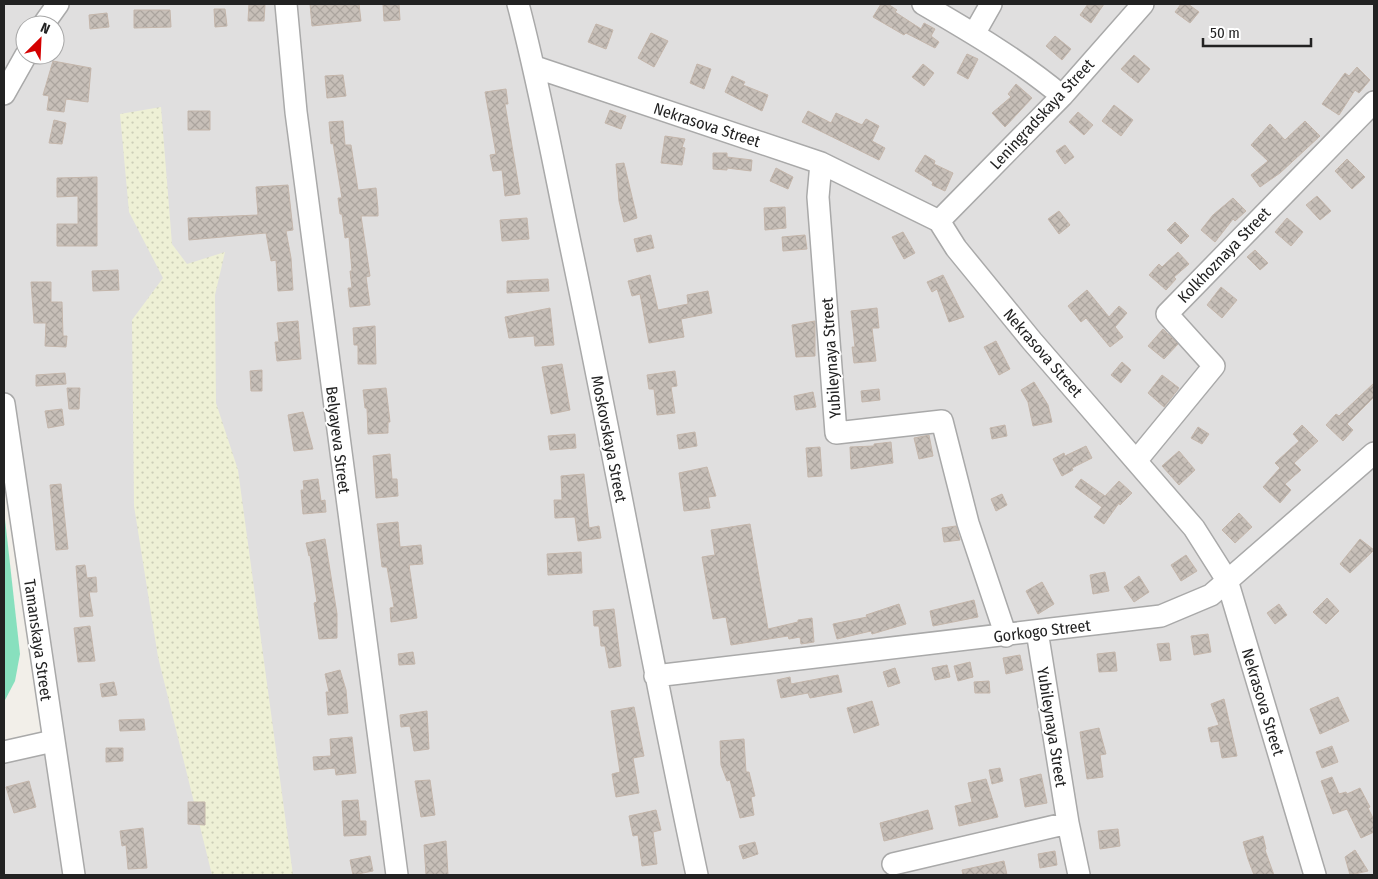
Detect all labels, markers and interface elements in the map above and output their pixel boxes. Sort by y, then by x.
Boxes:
north arrow [15,15,65,65]
scale bar [1203,15,1310,47]
text: N [38,19,52,38]
text: 50 m [1210,24,1240,42]
street label: Leningradskaya Street [986,54,1099,173]
street label: Nekrasova Street [651,99,763,151]
street label: Kolkhoznaya Street [1174,203,1275,307]
street label: Yubileynaya Street [817,296,845,419]
street label: Nekrasova Street [999,305,1087,402]
street label: Moskovskaya Street [587,374,631,505]
street label: Belyayeva Street [322,385,354,496]
street label: Tamanskaya Street [20,578,56,703]
street label: Gorkogo Street [992,616,1092,646]
street label: Nekrasova Street [1238,646,1289,759]
street label: Yubileynaya Street [1033,666,1071,789]

